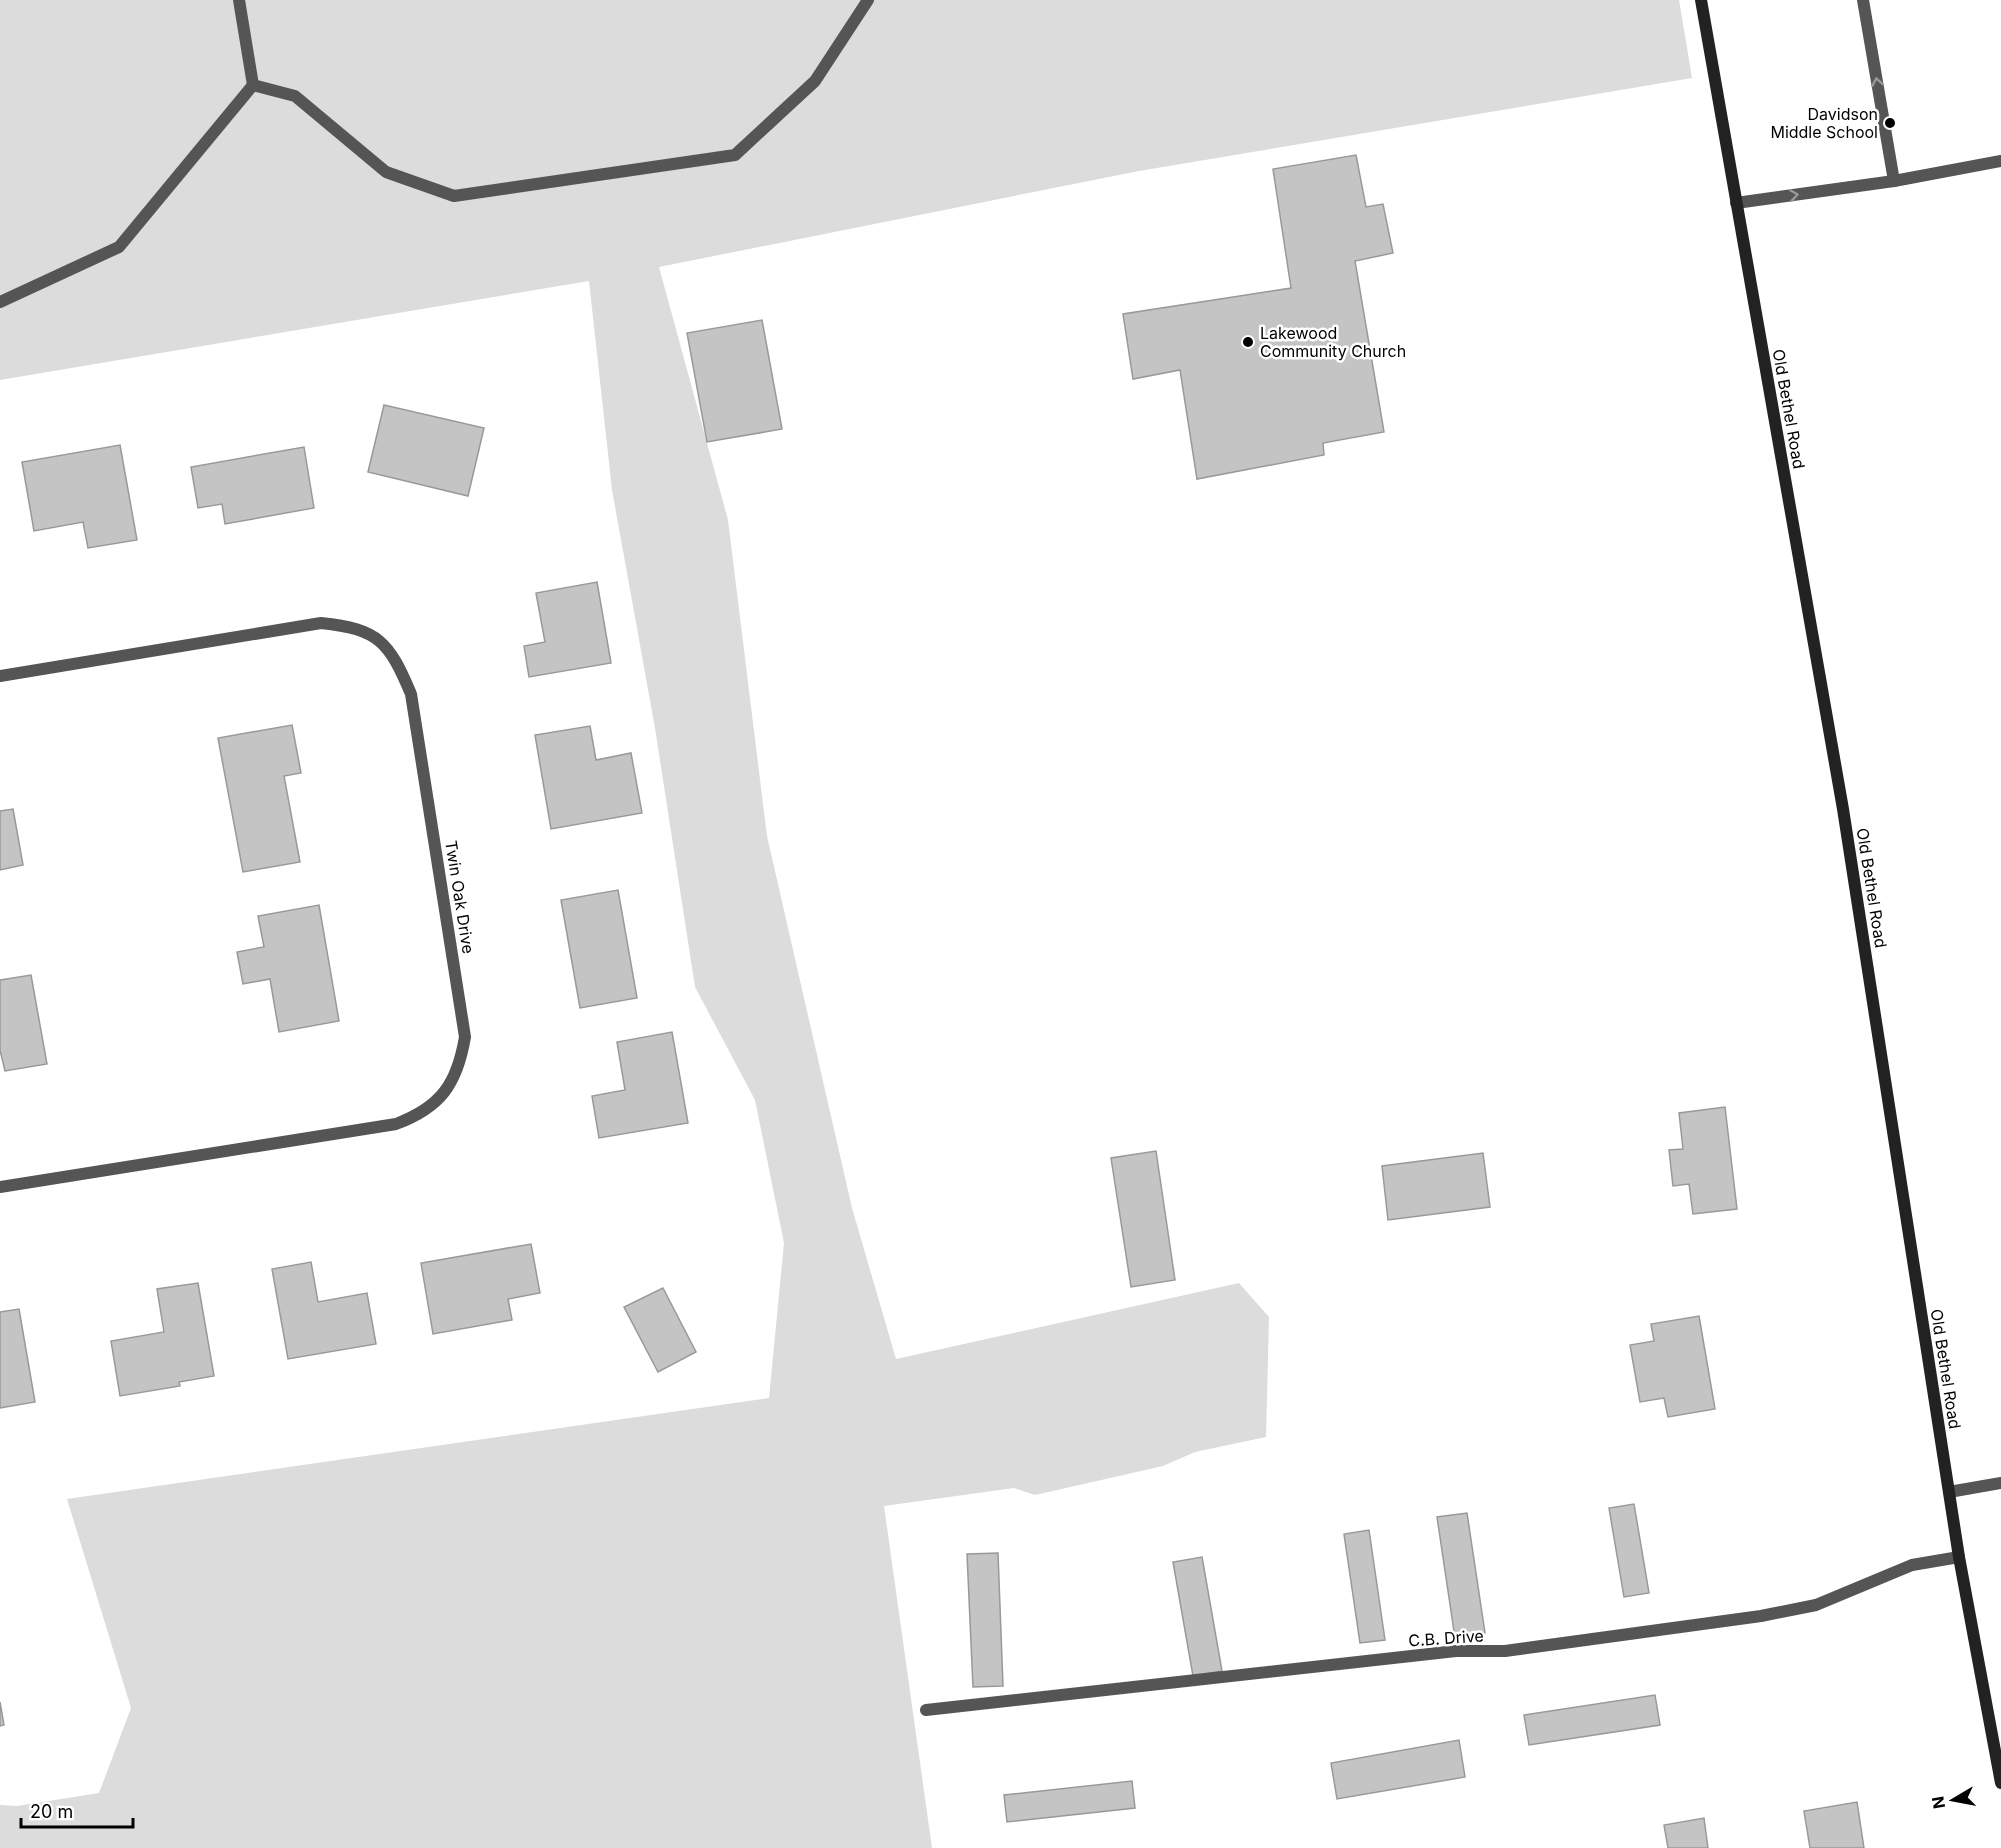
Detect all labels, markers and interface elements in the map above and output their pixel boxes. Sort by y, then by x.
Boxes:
one-way arrow [1871,77,1884,87]
place label: Davidson Middle School [1770,104,1878,142]
marker: Davidson Middle School [1883,116,1897,130]
one-way arrow [1789,189,1799,202]
place label: Lakewood Community Church [1260,323,1406,361]
marker: Lakewood Community Church [1241,335,1255,349]
street label: Old Bethel Road [1769,348,1809,470]
street label: Old Bethel Road [1853,827,1891,949]
street label: Twin Oak Drive [441,839,479,955]
street label: Old Bethel Road [1927,1308,1965,1430]
street label: C.B. Drive [1408,1625,1484,1651]
north arrow [1923,1770,1983,1830]
scale bar [21,1791,134,1829]
text: N [1927,1795,1949,1810]
text: 20 m [30,1801,73,1822]

